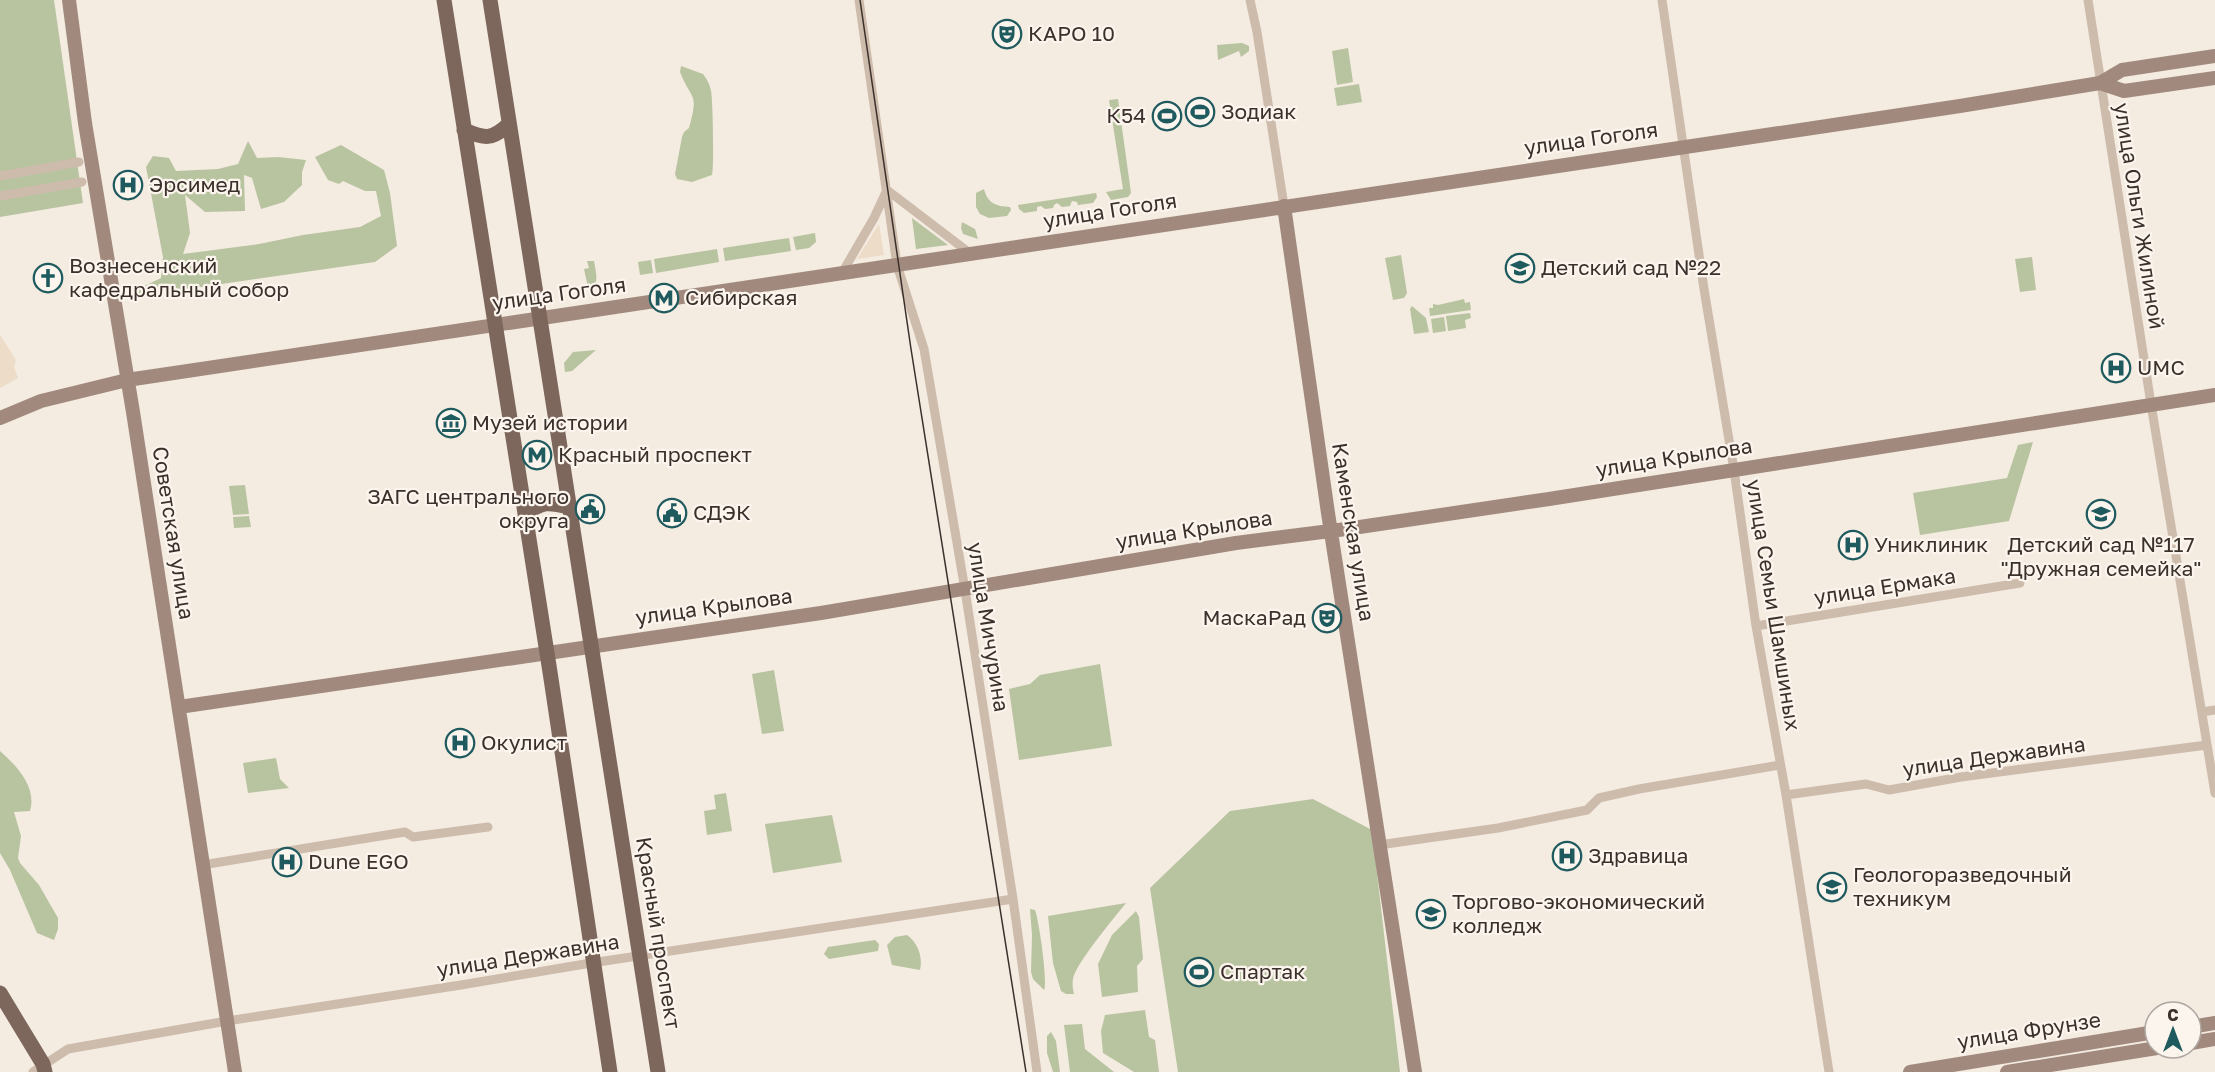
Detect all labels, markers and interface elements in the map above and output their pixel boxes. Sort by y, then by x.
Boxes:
theatre icon: КАРО 10 [991,18,1023,50]
place label: КАРО 10 [1028,20,1115,46]
sports icon: Зодиак [1184,96,1216,128]
place label: Зодиак [1221,98,1296,124]
sports icon: К54 [1151,100,1183,132]
street label: улица Ольги Жилиной [2109,101,2171,331]
place label: К54 [1106,102,1146,128]
street label: улица Гоголя [1522,116,1659,160]
hospital icon: Эрсимед [112,169,144,201]
place label: Эрсимед [149,171,241,197]
street label: улица Гоголя [1041,187,1179,233]
place label: Вознесенский кафедральный собор [69,252,289,302]
school or university icon: Детский сад №22 [1504,252,1536,284]
place label: Детский сад №22 [1541,254,1721,280]
church icon: Вознесенский кафедральный собор [32,262,64,294]
street label: улица Гоголя [490,271,627,315]
metro station icon: Сибирская [648,282,680,314]
place label: Сибирская [685,284,797,310]
hospital icon: UMC [2100,352,2132,384]
place label: UMC [2137,354,2185,380]
museum icon: Музей истории [435,407,467,439]
place label: Музей истории [472,409,628,435]
street label: улица Крылова [1594,432,1754,482]
metro station icon: Красный проспект [521,439,553,471]
place label: Красный проспект [558,441,752,467]
street label: Каменская улица [1327,441,1381,623]
street label: Советская улица [147,445,200,621]
street label: улица Семьи Шамшиных [1741,477,1807,733]
place label: ЗАГС центрального округа [367,483,569,533]
public building icon: ЗАГС центрального округа [574,493,606,525]
public building icon: СДЭК [656,497,688,529]
school or university icon: Детский сад №117 "Дружная семейка" [2085,498,2117,530]
place label: СДЭК [693,499,751,525]
street label: улица Крылова [1114,504,1274,554]
hospital icon: Униклиник [1837,529,1869,561]
place label: Униклиник [1874,531,1988,557]
place label: Детский сад №117 "Дружная семейка" [2001,531,2201,581]
street label: улица Мичурина [963,540,1015,714]
street label: улица Ермака [1812,562,1958,610]
street label: улица Крылова [634,582,794,630]
theatre icon: МаскаРад [1311,602,1343,634]
place label: МаскаРад [1203,604,1306,630]
hospital icon: Окулист [444,727,476,759]
place label: Окулист [481,729,567,755]
street label: улица Державина [1901,730,2087,782]
street label: Красный проспект [631,835,687,1031]
hospital icon: Здравица [1551,840,1583,872]
place label: Здравица [1588,842,1689,868]
hospital icon: Dune EGO [271,846,303,878]
place label: Dune EGO [308,848,409,874]
place label: Геологоразведочный техникум [1853,861,2072,911]
school or university icon: Геологоразведочный техникум [1816,871,1848,903]
place label: Торгово-экономический колледж [1452,888,1705,938]
school or university icon: Торгово-экономический колледж [1415,898,1447,930]
street label: улица Державина [435,928,621,982]
sports icon: Спартак [1183,956,1215,988]
place label: Спартак [1220,958,1305,984]
north arrow [2143,1000,2203,1060]
text: С [2167,1005,2179,1025]
street label: улица Фрунзе [1955,1006,2103,1054]

